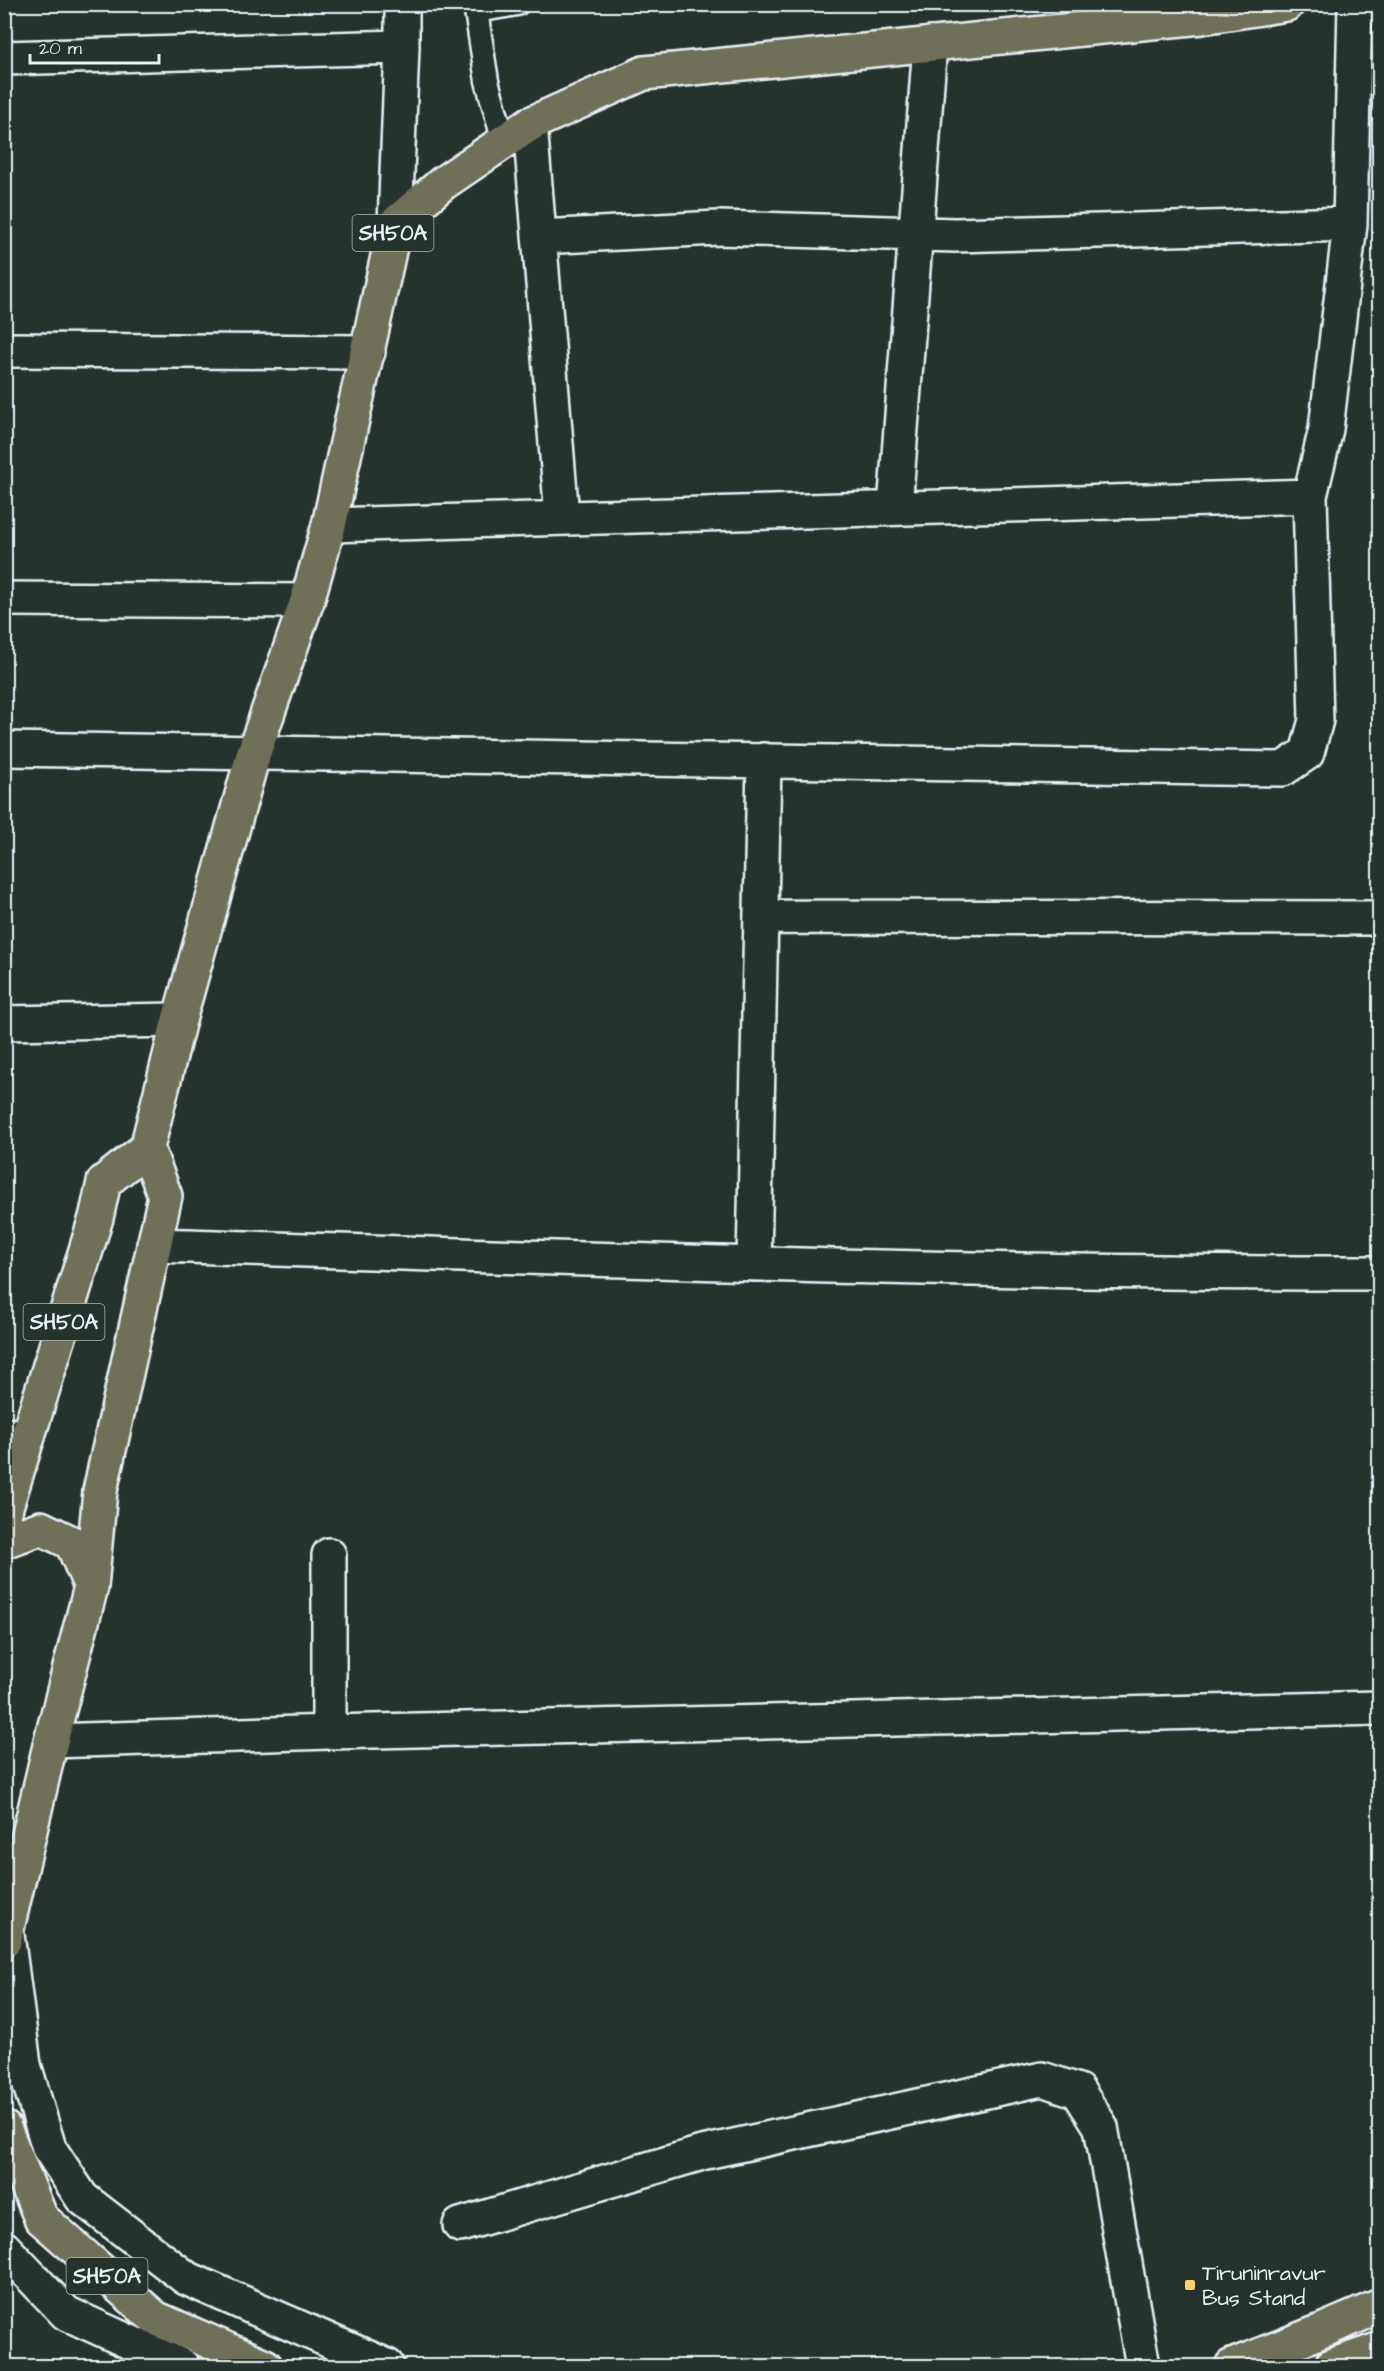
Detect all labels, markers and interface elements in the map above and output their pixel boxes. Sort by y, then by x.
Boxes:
scale bar [30,27,159,65]
text: 20 m [39,36,82,61]
road number: SH50A [352,215,434,251]
road number: SH50A [23,1304,104,1340]
road number: SH50A [66,2258,148,2294]
place label: Tiruninravur Bus Stand [1202,2258,1326,2314]
marker: Tiruninravur Bus Stand [1183,2278,1197,2292]

